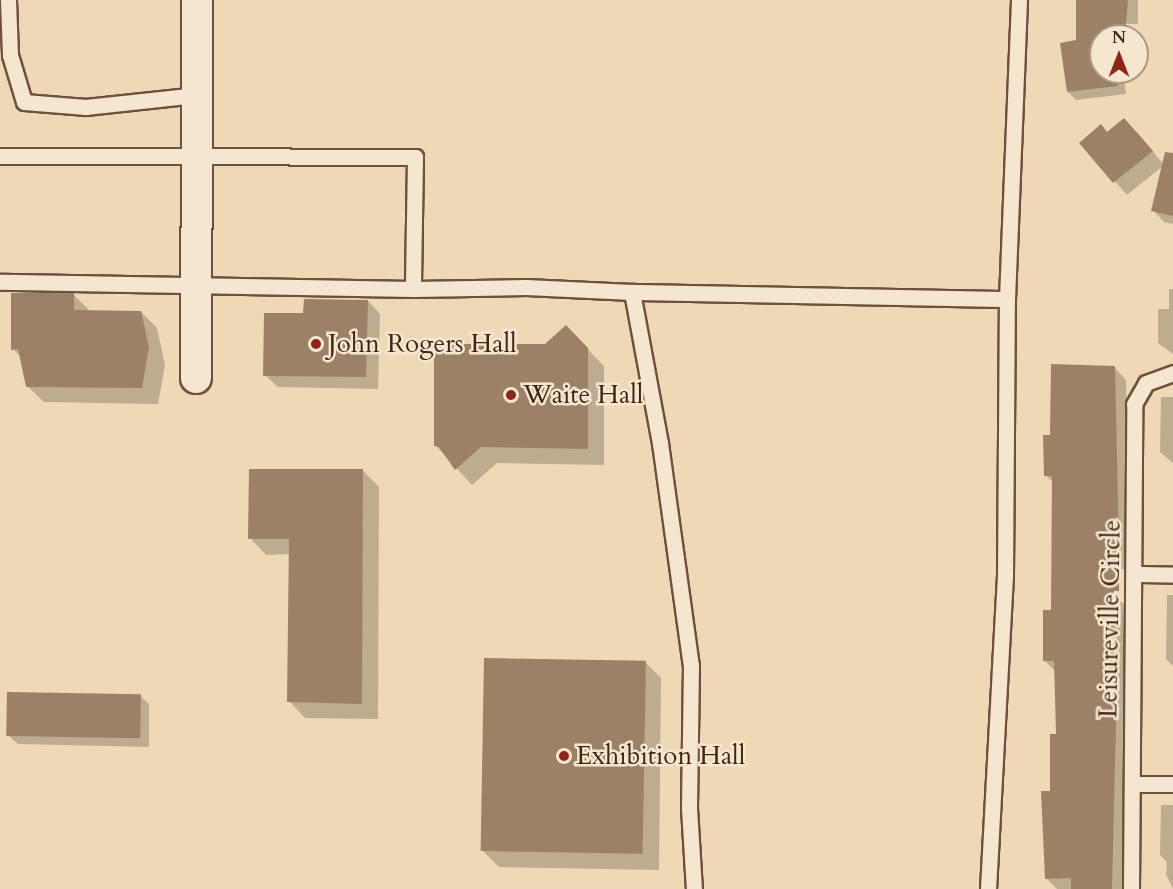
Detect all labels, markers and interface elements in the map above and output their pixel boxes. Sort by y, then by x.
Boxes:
north arrow [1089,24,1149,84]
text: N [1112,27,1126,49]
place label: John Rogers Hall [328,328,517,360]
marker: John Rogers Hall [309,337,323,351]
place label: Waite Hall [523,379,643,411]
marker: Waite Hall [504,388,518,402]
street label: Leisureville Circle [1093,519,1127,719]
place label: Exhibition Hall [576,740,745,772]
marker: Exhibition Hall [557,749,571,763]

